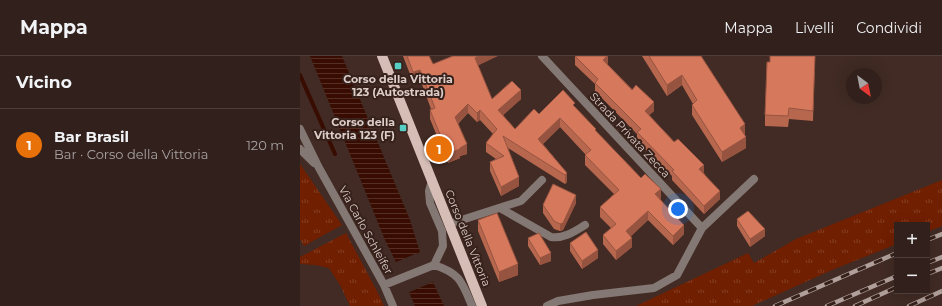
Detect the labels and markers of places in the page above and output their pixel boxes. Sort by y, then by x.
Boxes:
marker: Corso della Vittoria 123 (Autostrada) [393,61,403,71]
place label: Corso della Vittoria 123 (Autostrada) [343,72,453,99]
place label: Corso della Vittoria 123 (F) [313,115,395,142]
marker: Corso della Vittoria 123 (F) [398,123,408,133]
pin: 1 [426,134,452,164]

